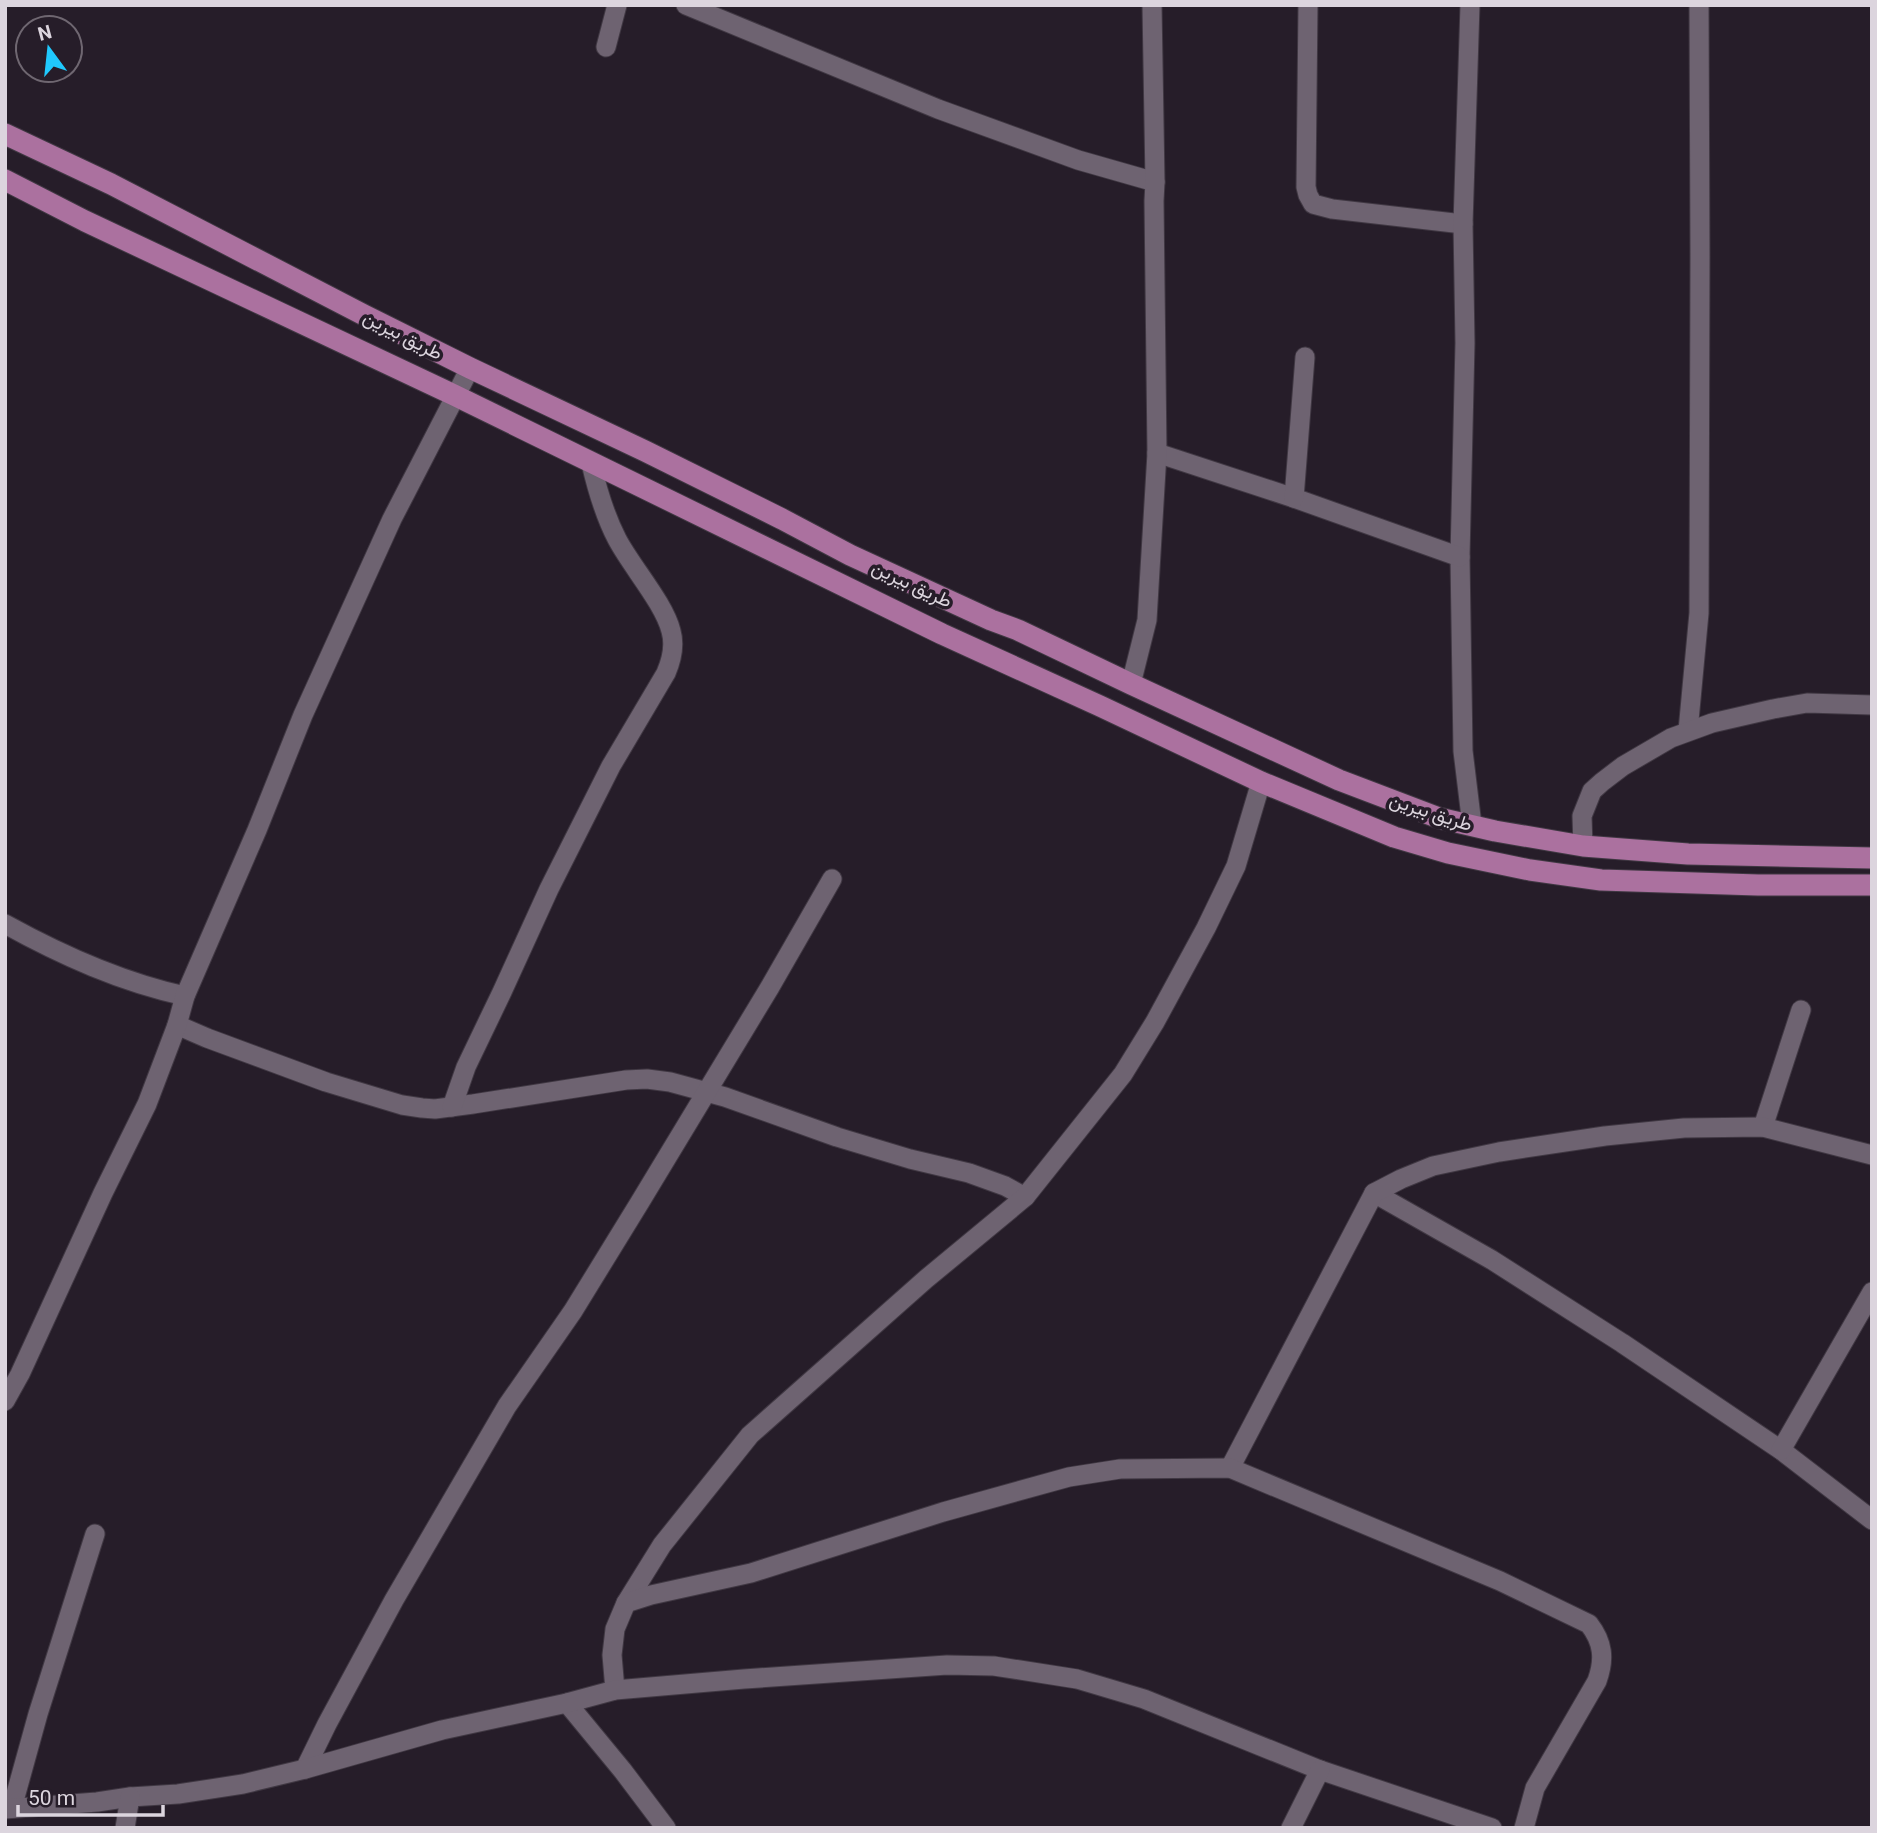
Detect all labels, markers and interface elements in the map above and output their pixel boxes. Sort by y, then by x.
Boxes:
north arrow [14,14,84,84]
text: N [35,20,54,46]
street label: طريق بيرين [360,305,446,365]
street label: طريق بيرين [868,555,956,613]
street label: طريق بيرين [1387,788,1475,836]
scale bar [18,1773,163,1817]
text: 50 m [28,1786,75,1810]

